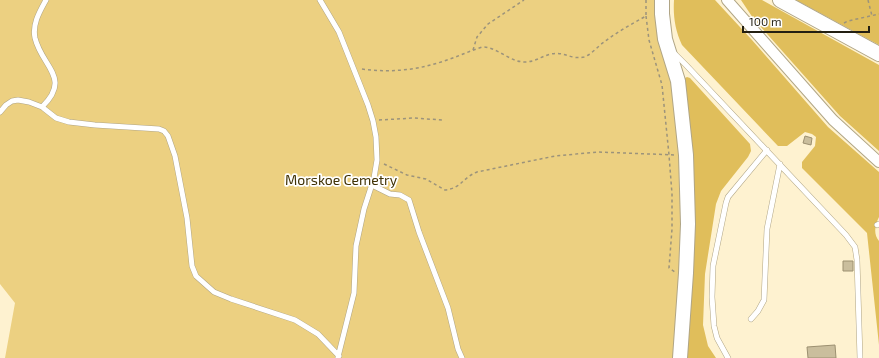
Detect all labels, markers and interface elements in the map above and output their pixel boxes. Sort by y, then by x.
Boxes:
scale bar [743,8,869,34]
text: 100 m [749,14,781,28]
park label: Morskoe Cemetry [285,171,398,188]

